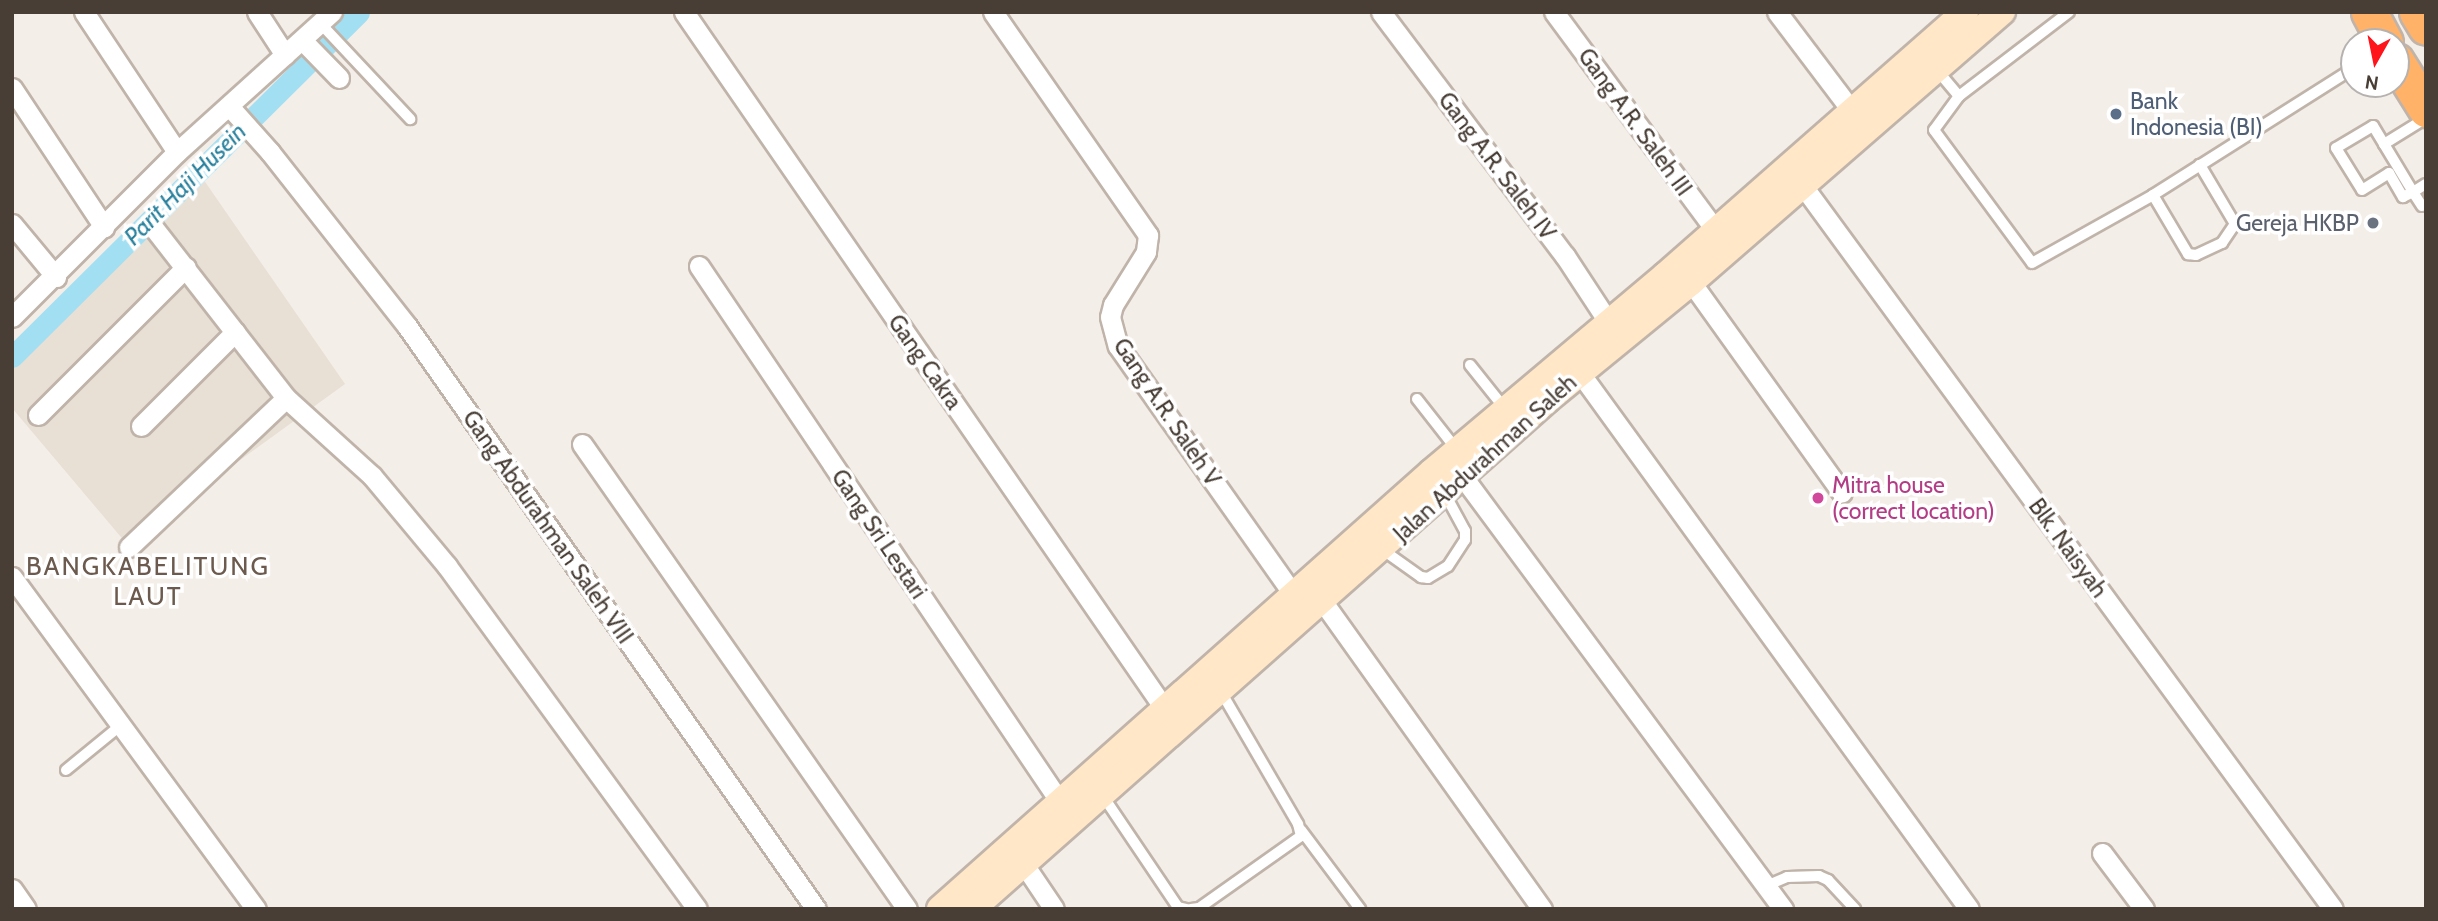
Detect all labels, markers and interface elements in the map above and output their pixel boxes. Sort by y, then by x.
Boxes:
north arrow [2340,28,2410,98]
street label: Gang A.R. Saleh III [1572,43,1698,201]
text: N [2364,70,2380,95]
street label: Gang A.R. Saleh IV [1432,87,1562,245]
place label: Bank Indonesia (BI) [2130,87,2263,141]
marker: Bank Indonesia (BI) [2108,106,2124,122]
water label: Parit Haji Husein [118,117,252,251]
place label: Gereja HKBP [2236,209,2359,237]
marker: Gereja HKBP [2365,215,2381,231]
street label: Gang Cakra [882,309,968,415]
street label: Gang A.R. Saleh V [1107,333,1227,491]
street label: Jalan Abdurahman Saleh [1388,369,1582,547]
street label: Gang Abdurahman Saleh VIII [457,405,639,649]
street label: Gang Sri Lestari [826,464,932,604]
place label: Mitra house (correct location) [1832,471,1995,525]
marker: Mitra house (correct location) [1810,490,1826,506]
street label: Blk. Naisyah [2023,493,2113,603]
district label: BANGKABELITUNG LAUT [28,551,268,612]

